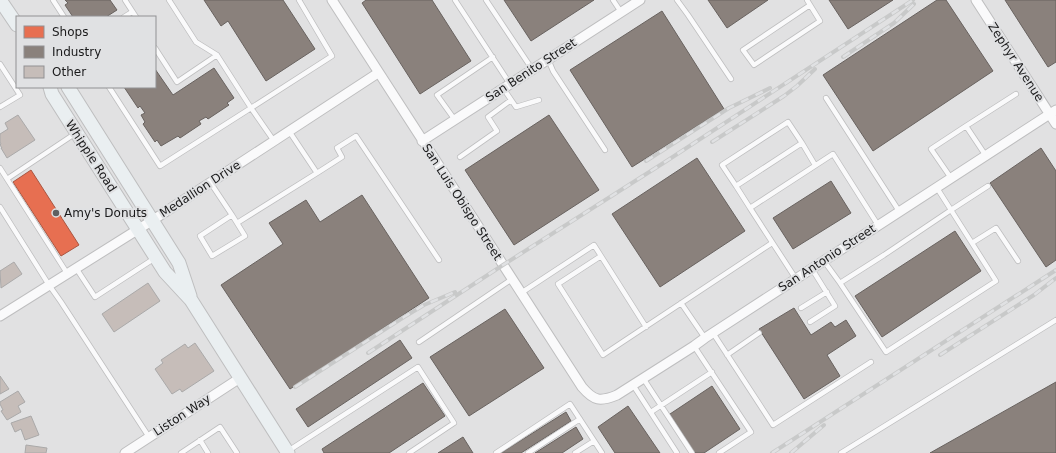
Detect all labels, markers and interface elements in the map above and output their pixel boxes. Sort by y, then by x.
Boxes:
legend [16,16,156,88]
street label: Zephyr Avenue [985,20,1047,104]
text: Shops [52,25,88,39]
street label: San Benito Street [483,35,579,105]
text: Industry [52,45,101,59]
text: Other [52,65,86,79]
street label: Whipple Road [63,118,119,194]
street label: San Luis Obispo Street [419,141,505,263]
street label: Medallion Drive [157,158,243,220]
place label: Amy's Donuts [64,206,147,220]
marker: Amy's Donuts [51,208,61,218]
street label: San Antonio Street [776,221,878,295]
street label: Liston Way [151,391,213,439]

